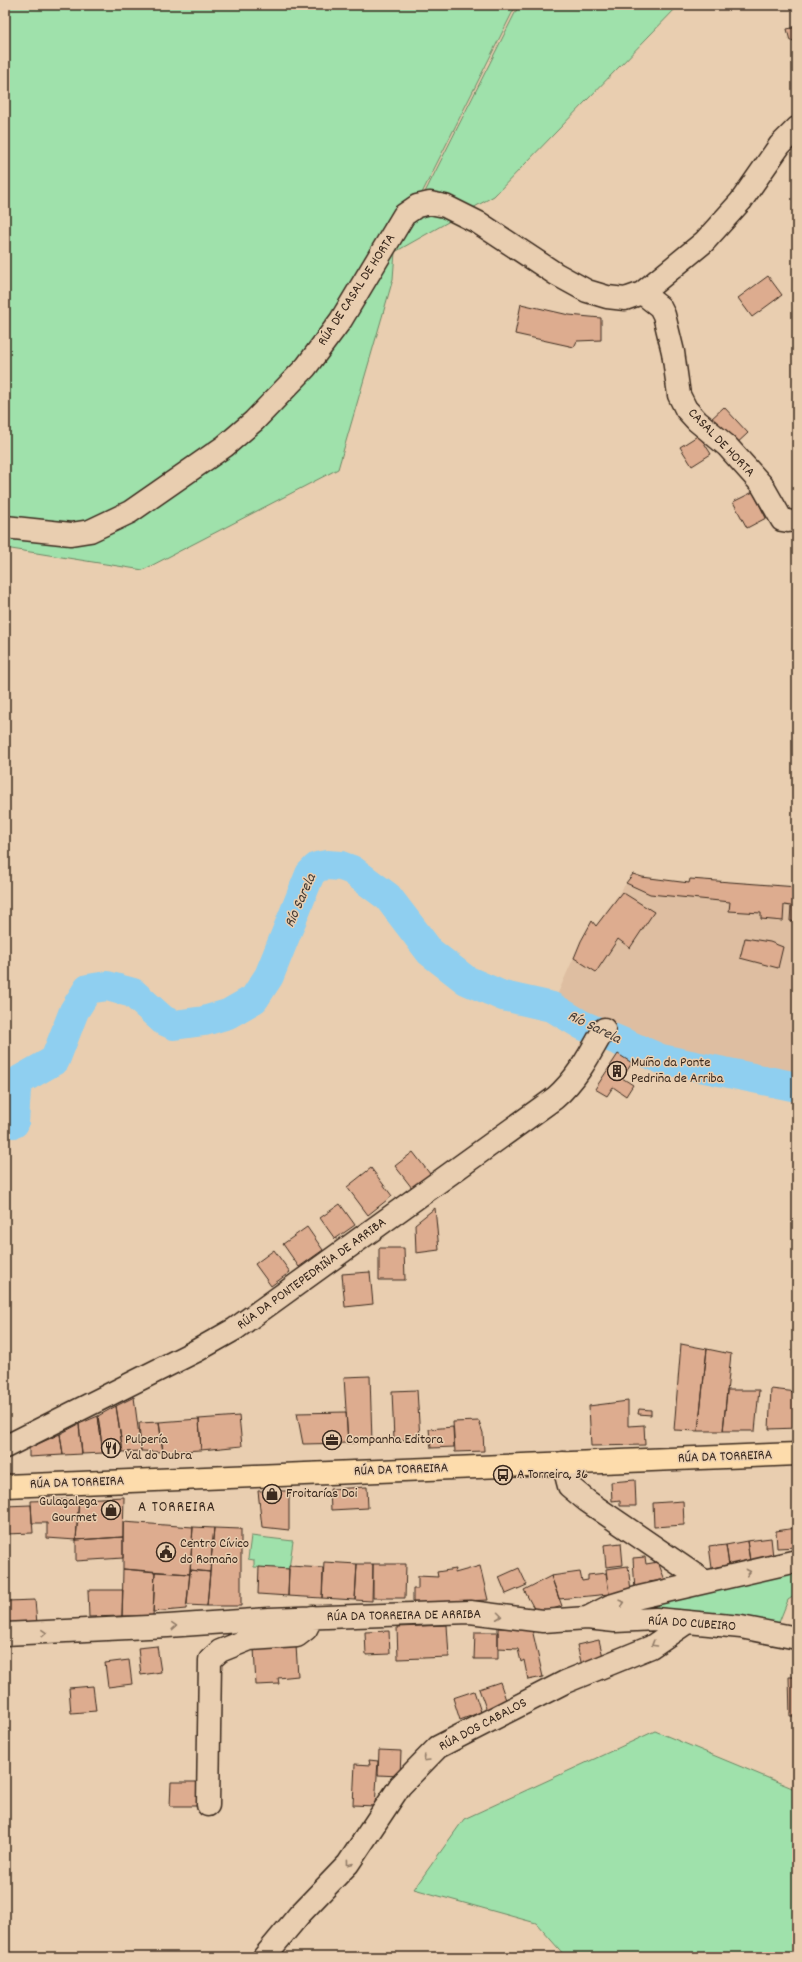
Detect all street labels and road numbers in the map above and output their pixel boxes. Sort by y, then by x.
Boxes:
street label: RÚA DE CASAL DE HORTA [313,230,401,350]
street label: CASAL DE HORTA [683,404,759,482]
street label: RÚA DA PONTEPEDRIÑA DE ARRIBA [233,1213,391,1335]
street label: RÚA DA TORREIRA [677,1445,773,1469]
street label: RÚA DA TORREIRA [353,1458,449,1482]
street label: RÚA DA TORREIRA [29,1471,125,1495]
street label: RÚA DA TORREIRA DE ARRIBA [327,1605,482,1627]
street label: RÚA DO CUBEIRO [647,1611,737,1637]
street label: RÚA DOS CABALOS [435,1693,531,1757]

